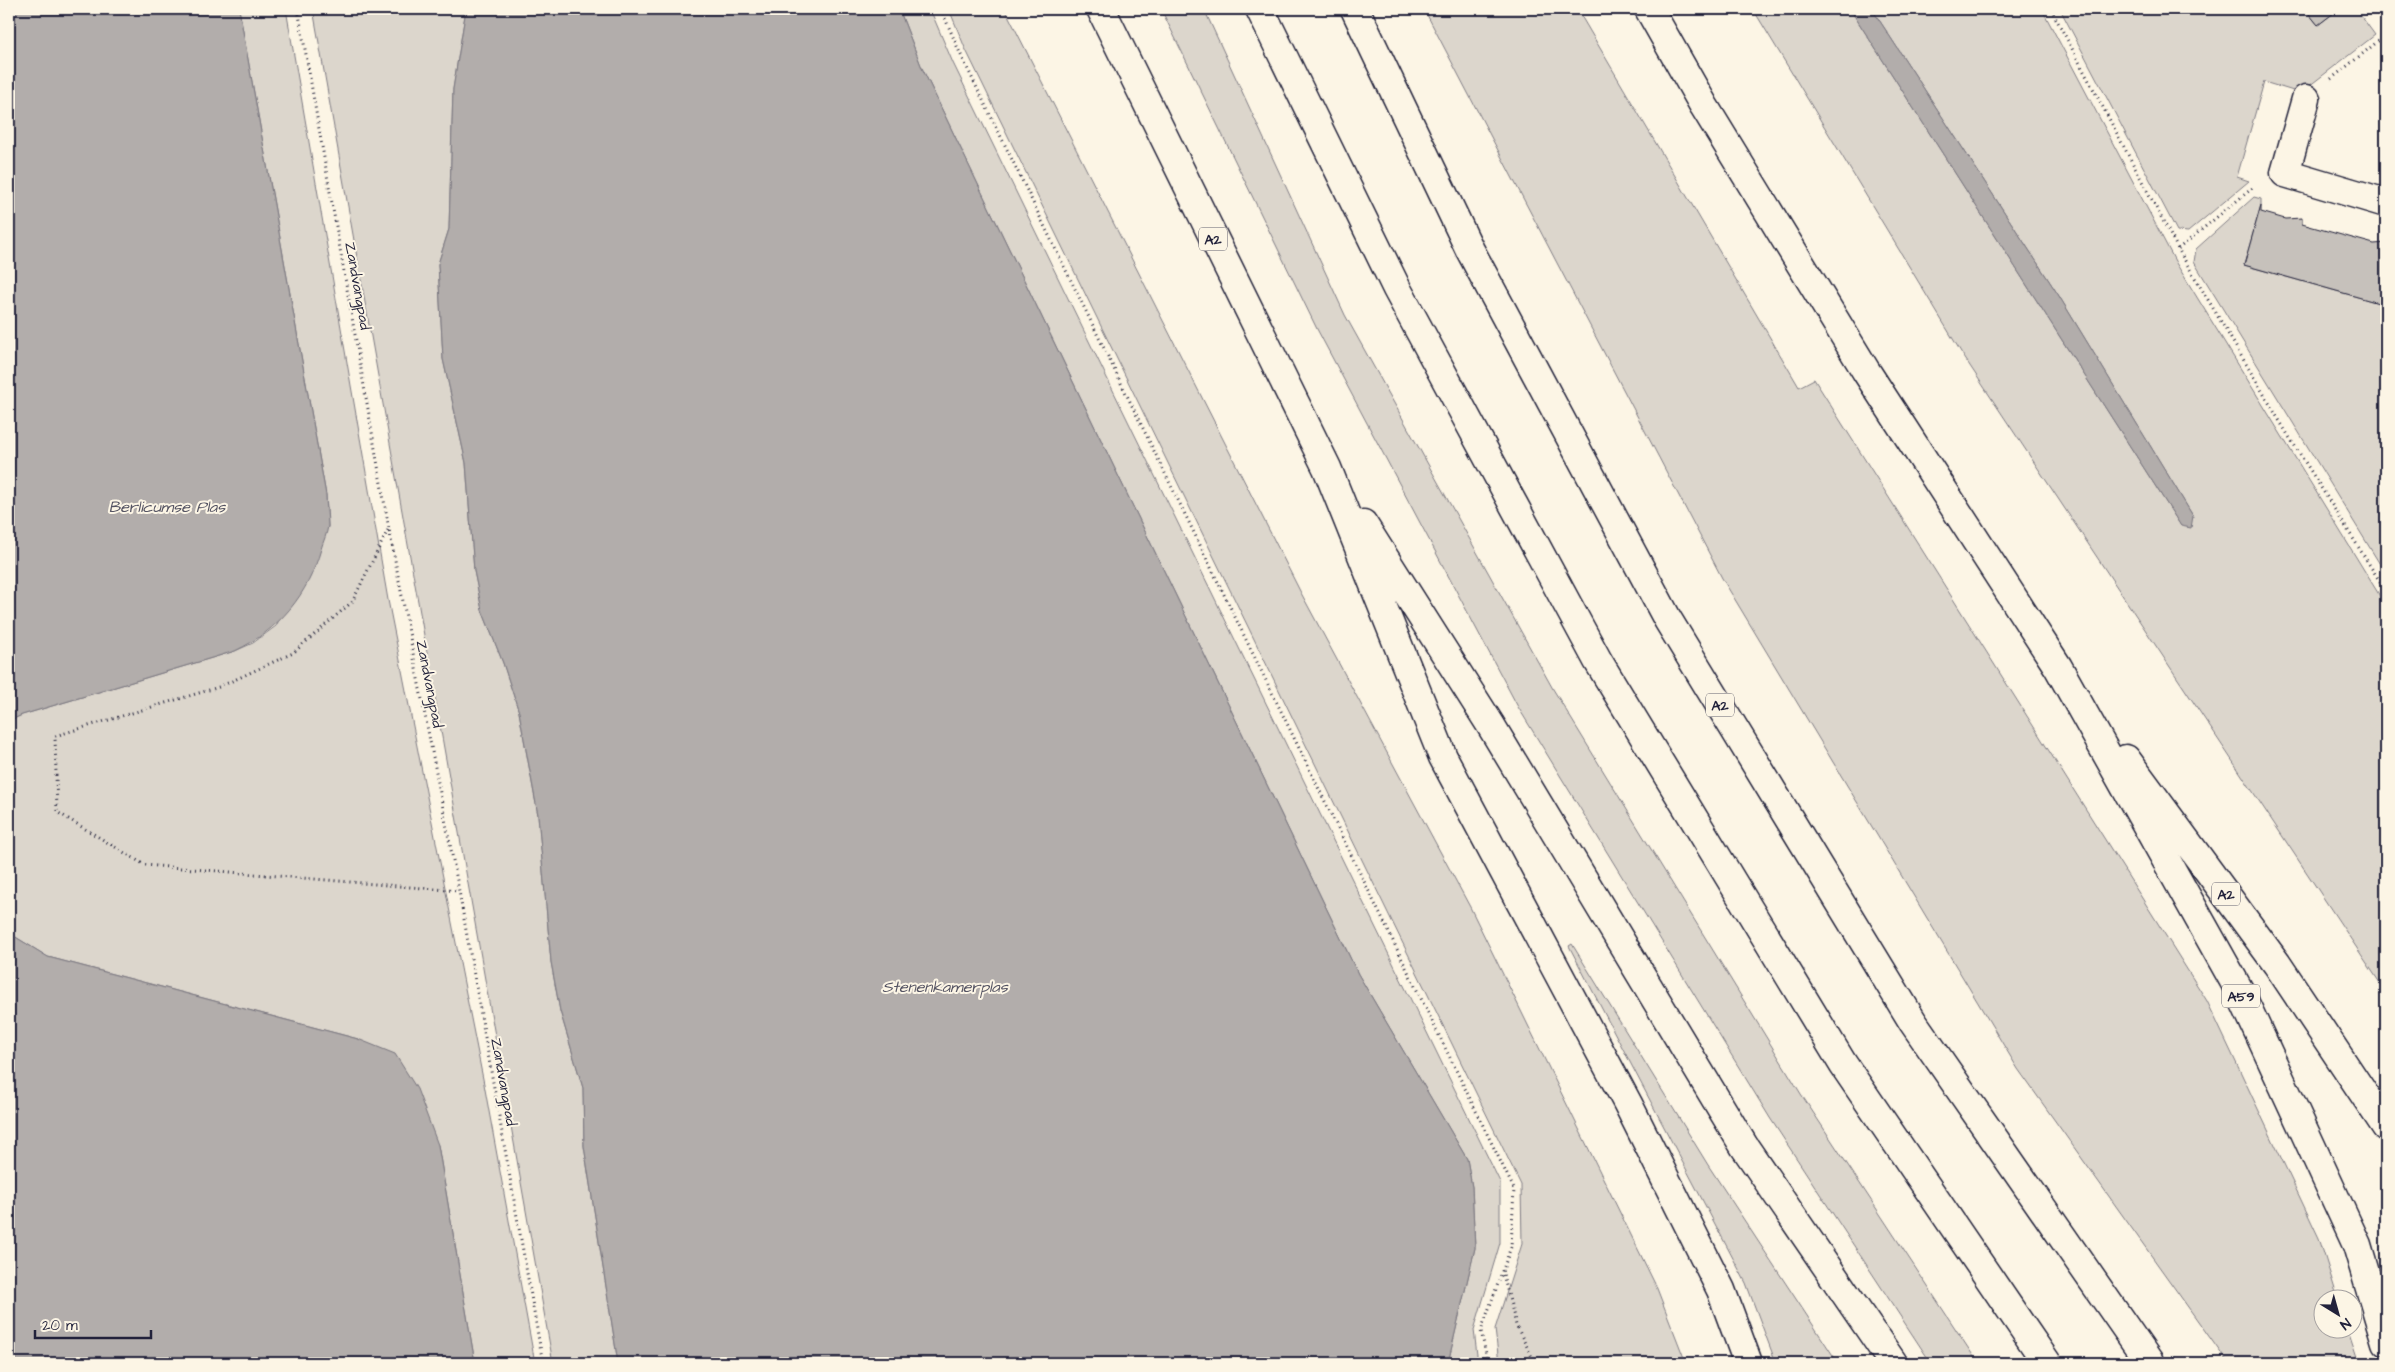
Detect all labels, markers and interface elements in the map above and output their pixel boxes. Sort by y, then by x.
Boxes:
road number: A2 [1199,228,1227,250]
street label: Zandvangpad [338,240,376,332]
water label: Berlicumse Plas [109,496,226,518]
street label: Zandvangpad [410,638,448,730]
road number: A2 [1706,694,1734,716]
road number: A2 [2212,882,2240,906]
water label: Stenenkamerplas [882,976,1009,998]
road number: A59 [2222,984,2260,1008]
street label: Zandvangpad [484,1036,522,1128]
north arrow [2312,1290,2362,1340]
scale bar [35,1307,151,1339]
text: N [2336,1313,2355,1334]
text: 20 m [42,1315,78,1336]

